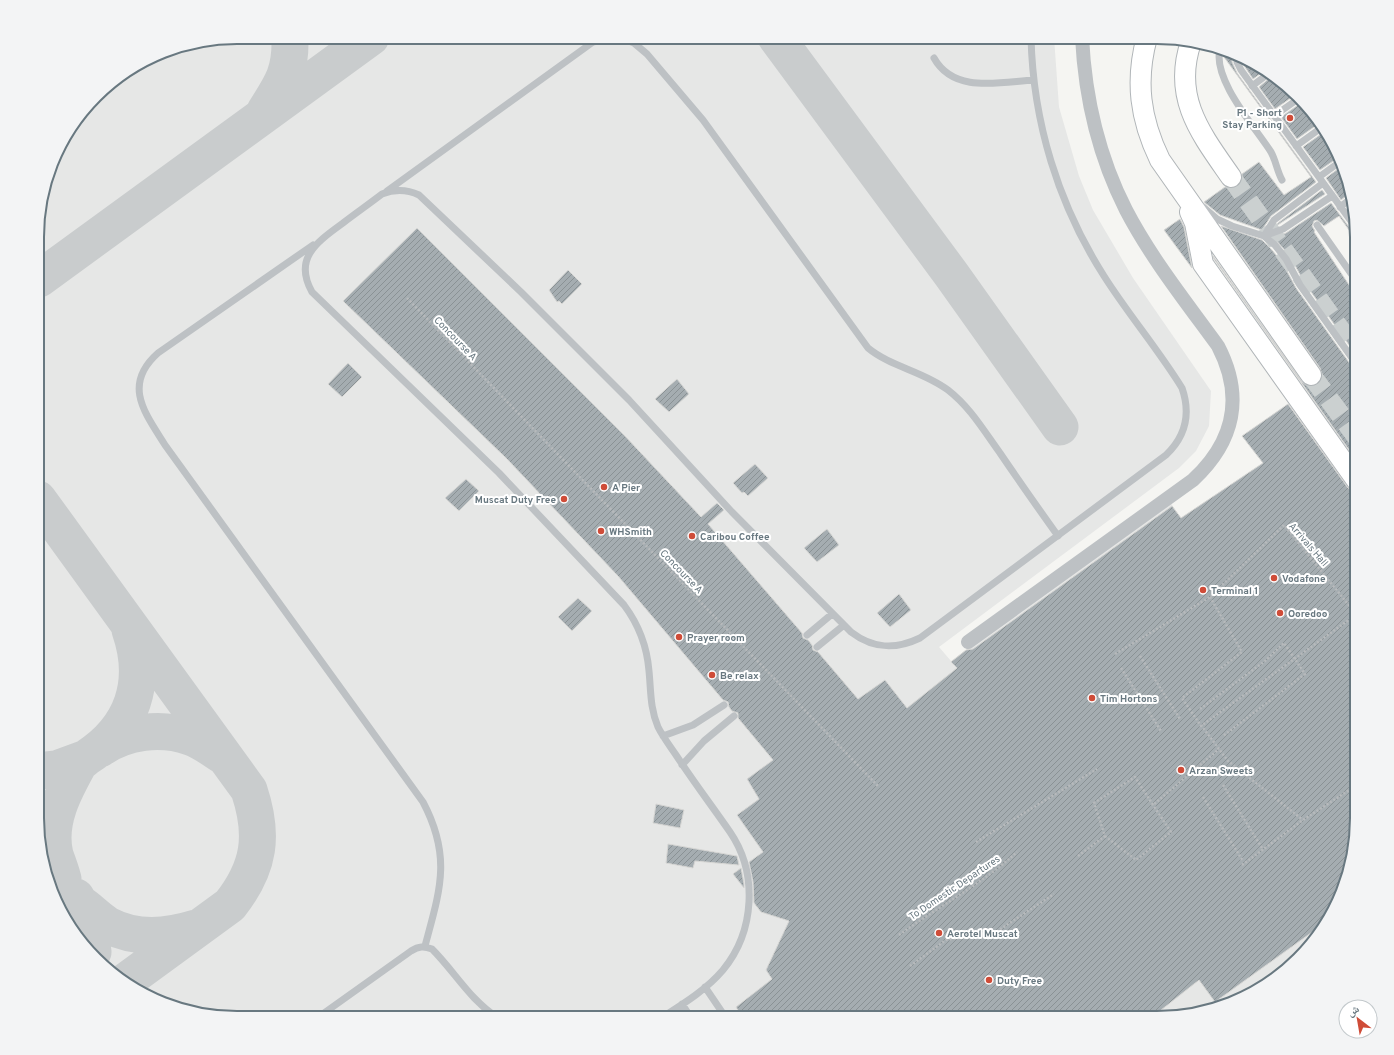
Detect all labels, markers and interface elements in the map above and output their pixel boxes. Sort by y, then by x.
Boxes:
place label: P1 - Short Stay Parking [1222,107,1282,132]
marker: P1 - Short Stay Parking [1285,113,1295,123]
street label: Concourse A [431,314,479,364]
marker: A Pier [599,482,609,492]
place label: A Pier [612,482,641,495]
place label: Muscat Duty Free [475,494,556,507]
marker: Muscat Duty Free [559,494,569,504]
street label: Arrivals Hall [1285,520,1331,570]
marker: WHSmith [596,526,606,536]
place label: WHSmith [609,526,652,539]
marker: Caribou Coffee [687,531,697,541]
place label: Caribou Coffee [700,531,770,544]
street label: Concourse A [657,547,705,597]
marker: Vodafone [1269,573,1279,583]
place label: Vodafone [1282,573,1326,586]
marker: Terminal 1 [1198,585,1208,595]
place label: Terminal 1 [1211,585,1258,598]
marker: Ooredoo [1275,608,1285,618]
place label: Ooredoo [1288,608,1328,621]
marker: Prayer room [674,632,684,642]
place label: Prayer room [687,632,745,645]
marker: Be relax [707,670,717,680]
place label: Be relax [720,670,759,683]
marker: Tim Hortons [1087,693,1097,703]
place label: Tim Hortons [1100,693,1157,706]
marker: Arzan Sweets [1176,765,1186,775]
place label: Arzan Sweets [1189,765,1253,778]
street label: To Domestic Departures [907,853,1003,924]
marker: Aerotel Muscat [934,928,944,938]
place label: Aerotel Muscat [947,928,1018,941]
marker: Duty Free [984,975,994,985]
place label: Duty Free [997,975,1043,988]
north arrow [1338,999,1378,1039]
text: ش [1345,1002,1362,1020]

